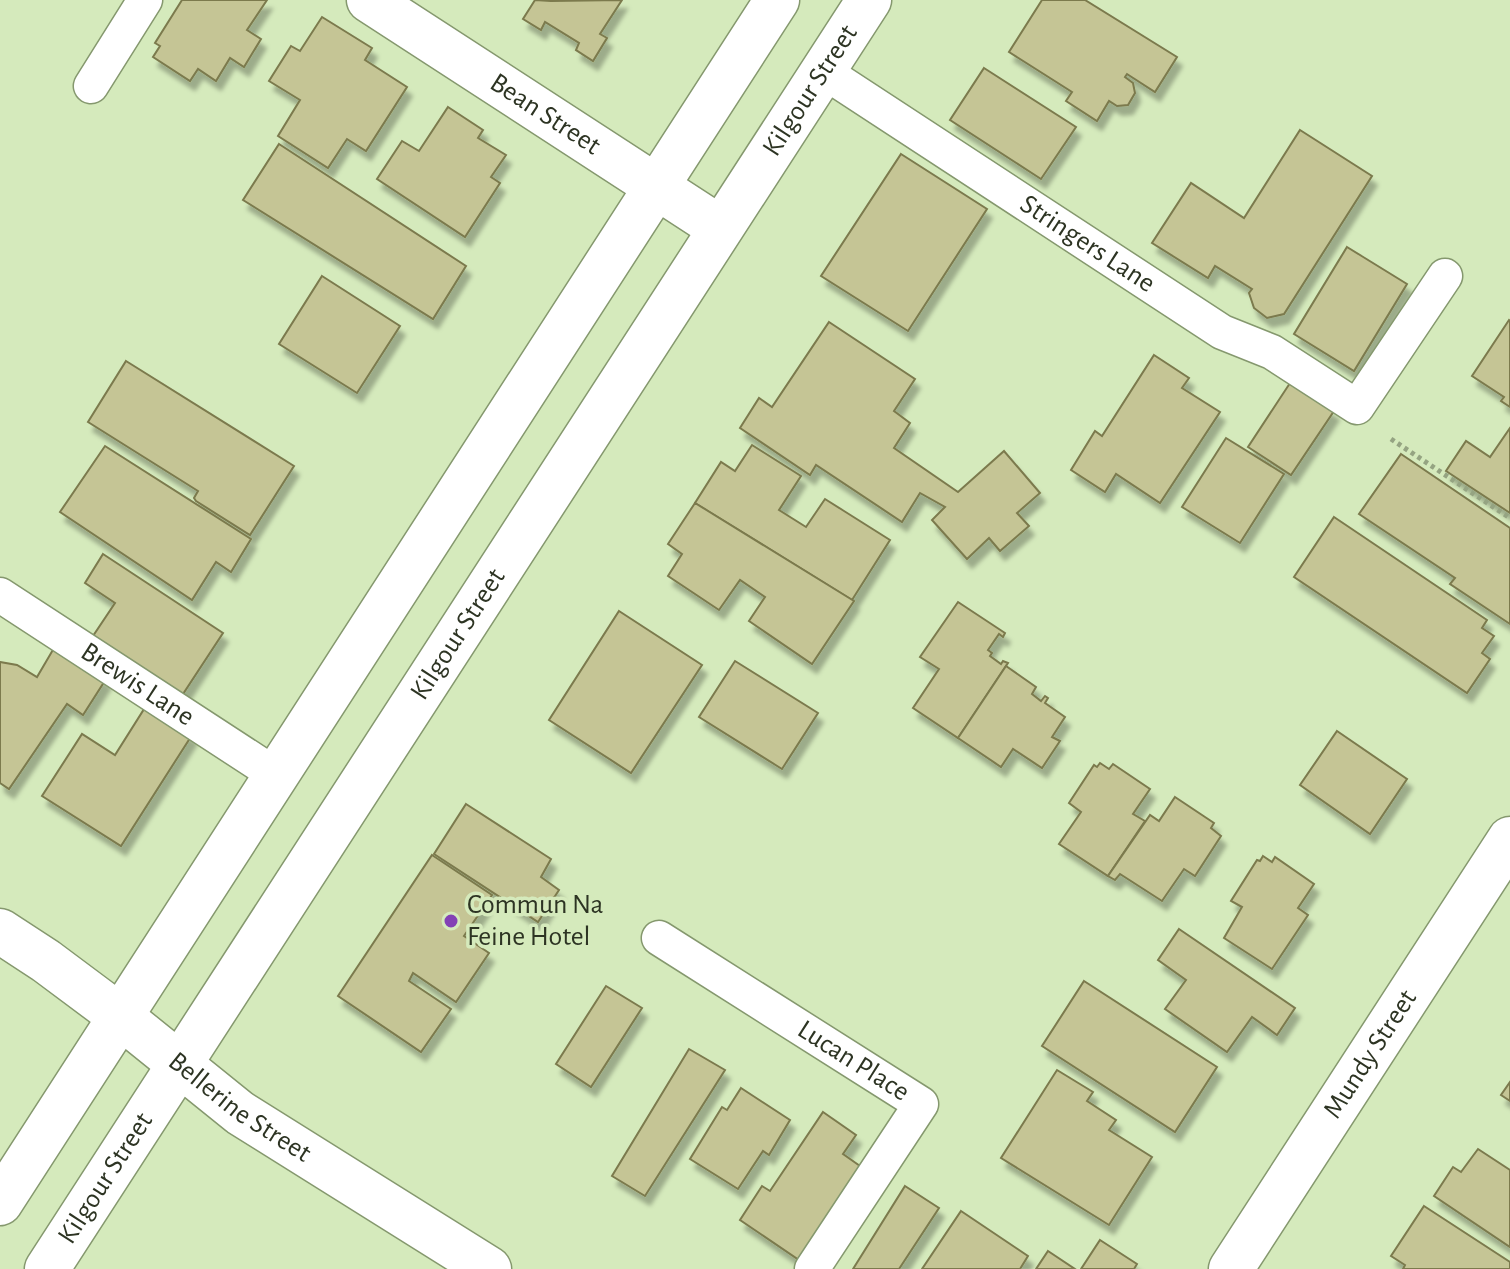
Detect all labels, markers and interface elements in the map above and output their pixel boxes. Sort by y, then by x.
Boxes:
street label: Kilgour Street [758,20,863,161]
street label: Bean Street [485,69,605,160]
street label: Stringers Lane [1015,190,1160,298]
street label: Kilgour Street [405,564,511,705]
street label: Brewis Lane [76,638,199,732]
place label: Commun Na Feine Hotel [467,891,604,951]
marker: Commun Na Feine Hotel [442,912,460,930]
street label: Mundy Street [1319,985,1422,1124]
street label: Lucan Place [792,1015,914,1107]
street label: Bellerine Street [163,1047,316,1168]
street label: Kilgour Street [53,1108,158,1249]

